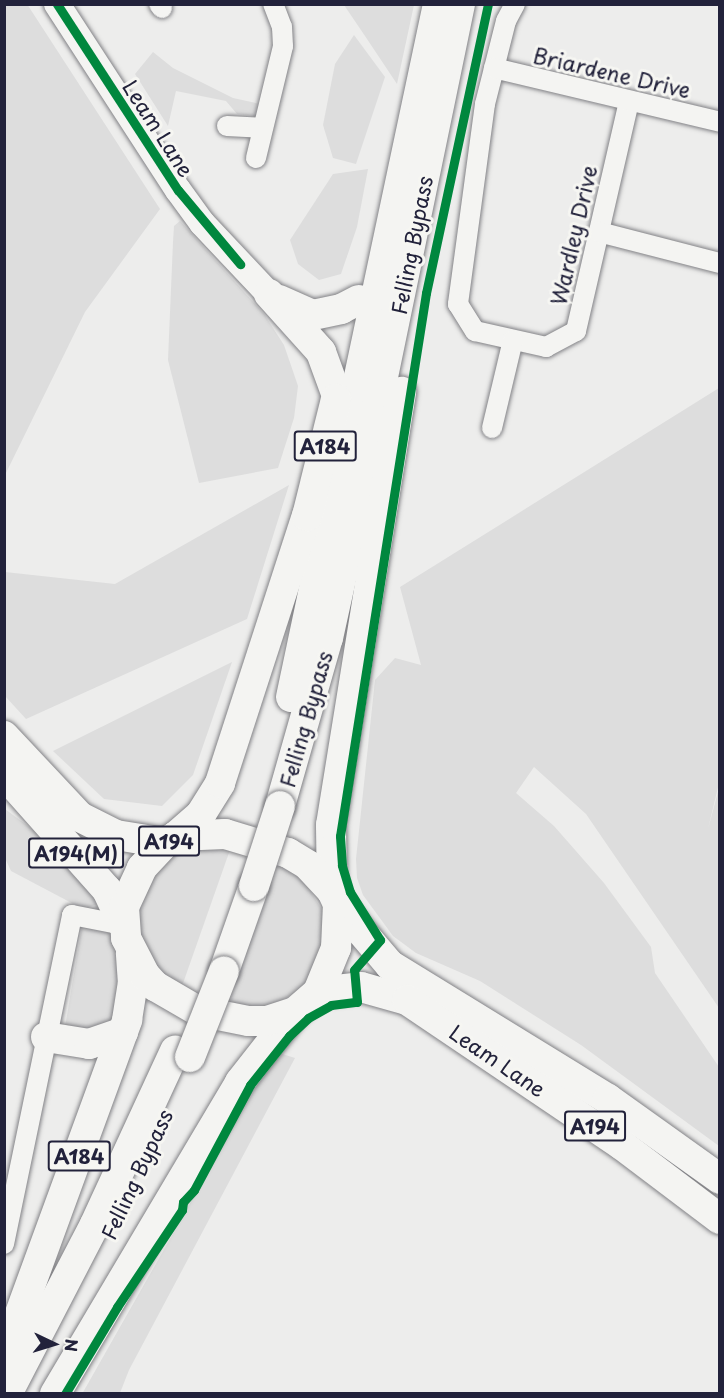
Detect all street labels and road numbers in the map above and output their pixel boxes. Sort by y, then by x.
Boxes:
street label: Briardene Drive [531,42,693,102]
street label: Leam Lane [118,75,200,181]
street label: Wardley Drive [545,162,601,308]
street label: Felling Bypass [385,173,437,317]
road number: A184 [294,429,356,463]
street label: Felling Bypass [273,647,337,791]
road number: A194 [138,824,201,858]
road number: A194(M) [28,836,124,870]
street label: Leam Lane [445,1019,551,1101]
street label: Felling Bypass [95,1104,177,1244]
road number: A194 [564,1109,626,1143]
road number: A184 [48,1139,110,1173]

